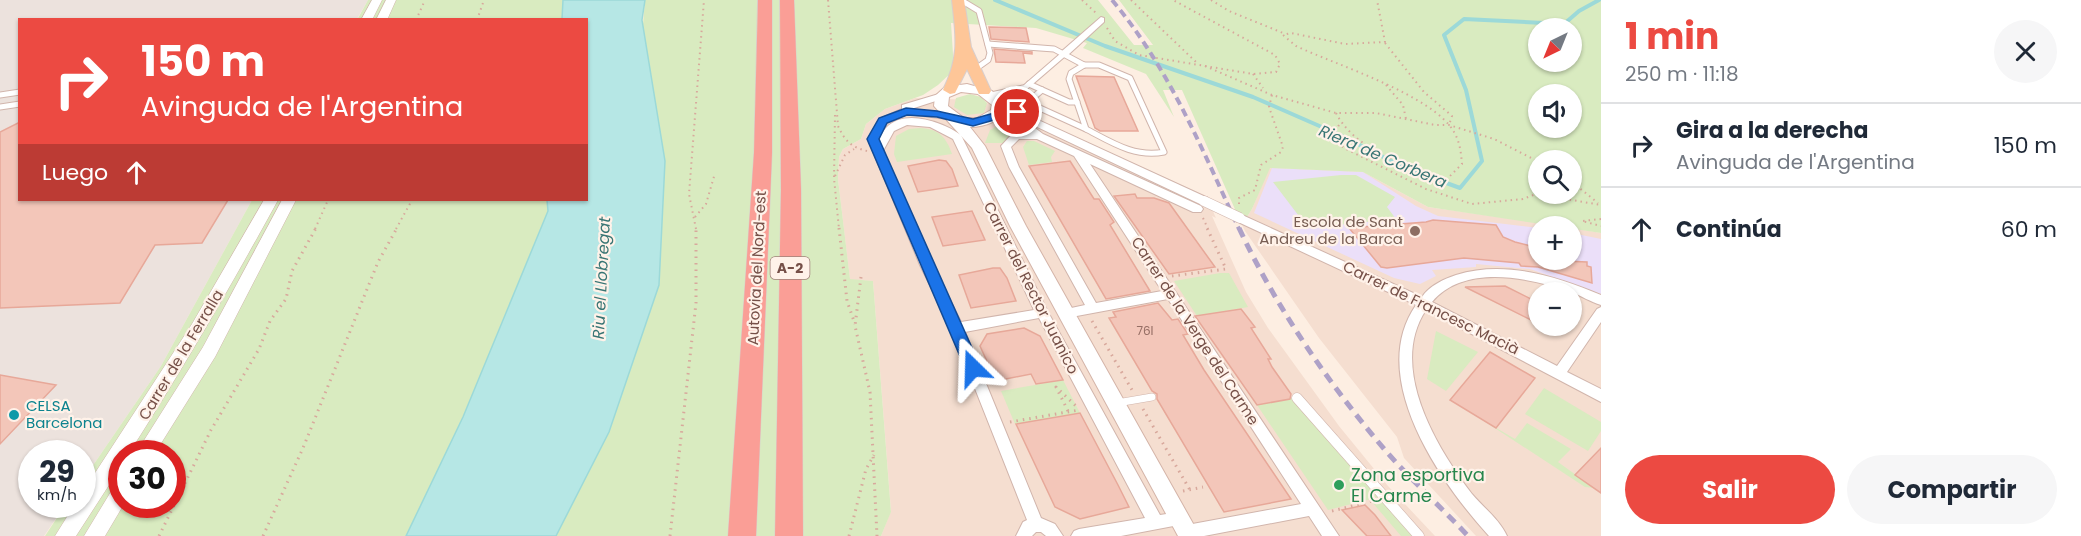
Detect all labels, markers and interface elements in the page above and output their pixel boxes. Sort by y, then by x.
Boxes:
text: 1 min [1625,11,1719,62]
north arrow [1528,18,1582,72]
map controls [1528,18,1582,336]
button: close [1994,20,2057,83]
text: 150 m [141,32,265,91]
icon: right [42,42,120,120]
text: 250 m · 11:18 [1625,60,1739,88]
button: sound [1528,84,1582,138]
pin [991,86,1042,137]
text: Avinguda de l'Argentina [141,88,463,125]
icon: arrive [1000,95,1033,128]
text: Gira a la derecha [1676,115,1869,146]
water label: Riera de Corbera [1315,119,1450,194]
icon: right [1625,129,1658,162]
text: 150 m [1994,130,2057,161]
text: Avinguda de l'Argentina [1676,148,1915,176]
button: search [1528,150,1582,204]
icon: ahead [120,156,153,189]
text: Luego [42,157,108,188]
street label: Autovia del Nord-est [742,190,771,346]
street label: Carrer del Rector Juanico [979,198,1084,378]
place label: Escola de Sant Andreu de la Barca [1259,211,1403,249]
icon: ahead [1625,213,1658,246]
text: Continúa [1676,214,1782,245]
text: 60 m [2001,214,2057,245]
water label: Riu el Llobregat [587,215,616,340]
button: + [1528,216,1582,270]
marker: Escola de Sant Andreu de la Barca [1408,224,1422,238]
street label: Carrer de la Verge del Carme [1126,232,1264,429]
street label: Carrer de Francesc Macià [1340,256,1523,359]
road number: A-2 [770,257,810,279]
button: − [1528,282,1582,336]
street label: Carrer de la Ferralla [133,286,228,424]
house number: 76I [1136,322,1154,339]
position arrow [941,336,1005,400]
place label: CELSA Barcelona [26,395,102,433]
marker: CELSA Barcelona [7,408,21,422]
speed limit sign: 30 [108,440,186,518]
text: 29 [39,450,75,493]
button: Salir [1625,455,1835,524]
button: Compartir [1847,455,2057,524]
place label: Zona esportiva El Carme [1351,462,1485,508]
marker: Zona esportiva El Carme [1332,478,1346,492]
text: km/h [37,484,77,505]

